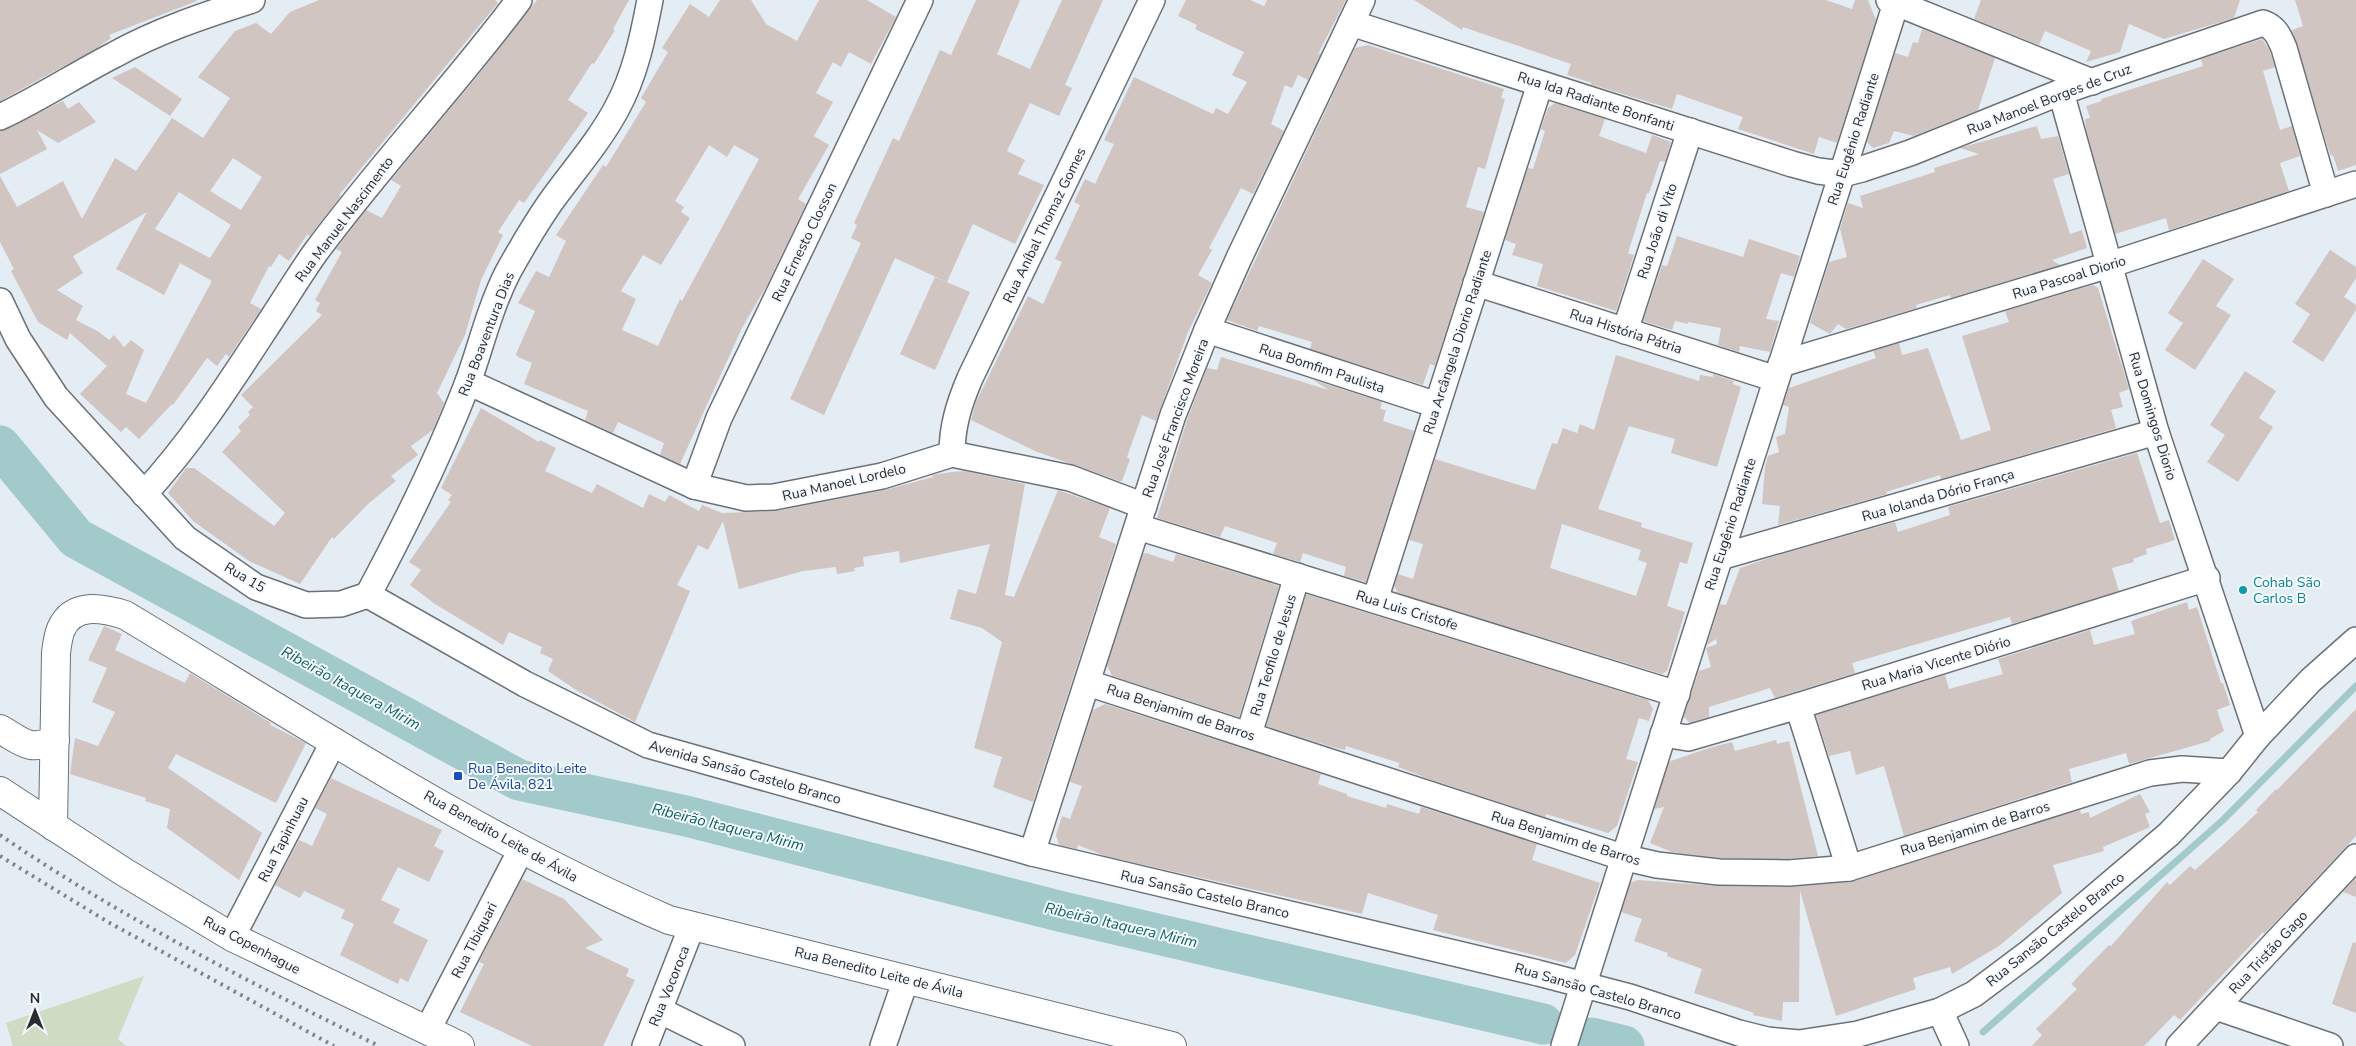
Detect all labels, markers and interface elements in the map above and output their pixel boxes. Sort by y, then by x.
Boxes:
street label: Rua Manoel Borges de Cruz [1964,59,2135,140]
street label: Rua Ida Radiante Bonfanti [1515,67,1677,136]
street label: Rua Eugênio Radiante [1823,70,1884,208]
street label: Rua Aníbal Thomaz Gomes [998,144,1091,306]
street label: Rua Manuel Nascimento [291,152,398,286]
street label: Rua Ernesto Closson [767,180,842,305]
street label: Rua João di Vito [1633,181,1682,282]
street label: Rua Arcângela Diorio Radiante [1419,248,1496,437]
street label: Rua Pascoal Diorio [2010,251,2128,304]
street label: Rua Boaventura Dias [454,269,519,399]
street label: Rua História Pátria [1567,304,1685,359]
street label: Rua José Francisco Moreira [1138,336,1213,500]
street label: Rua Bomfim Paulista [1257,339,1387,398]
street label: Rua Domingos Diorio [2124,350,2181,483]
street label: Rua Eugênio Radiante [1700,455,1761,593]
street label: Rua Manoel Lordelo [780,459,908,506]
street label: Rua Iolanda Dório França [1860,465,2017,526]
street label: Rua 15 [221,558,269,597]
place label: Cohab São Carlos B [2253,573,2321,608]
marker: Cohab São Carlos B [2237,584,2249,596]
street label: Rua Luis Cristofe [1353,586,1460,635]
street label: Rua Teofilo de Jesus [1246,592,1301,718]
street label: Rua Maria Vicente Diório [1859,632,2013,695]
water label: Ribeirão Itaquera Mirim [278,641,424,735]
street label: Rua Benjamim de Barros [1104,679,1258,746]
street label: Avenida Sansão Castelo Branco [647,736,843,809]
place label: Rua Benedito Leite De Ávila, 821 [468,759,587,794]
marker: Rua Benedito Leite De Ávila, 821 [452,770,464,782]
street label: Rua Benedito Leite de Ávila [420,786,581,887]
street label: Rua Tapinhuau [254,793,313,885]
street label: Rua Benjamim de Barros [1898,797,2052,860]
water label: Ribeirão Itaquera Mirim [650,798,806,856]
street label: Rua Benjamim de Barros [1489,807,1643,870]
street label: Rua Sansão Castelo Branco [1119,866,1291,923]
street label: Rua Sansão Castelo Branco [1982,868,2129,991]
water label: Ribeirão Itaquera Mirim [1043,898,1199,952]
street label: Rua Tibiquari [447,899,502,982]
street label: Rua Tristão Gago [2225,906,2312,998]
street label: Rua Copenhague [200,912,304,979]
street label: Rua Benedito Leite de Ávila [792,942,965,1003]
street label: Rua Vocoroca [645,943,694,1029]
street label: Rua Sansão Castelo Branco [1512,959,1684,1024]
north arrow [10,986,60,1036]
text: N [30,989,40,1008]

